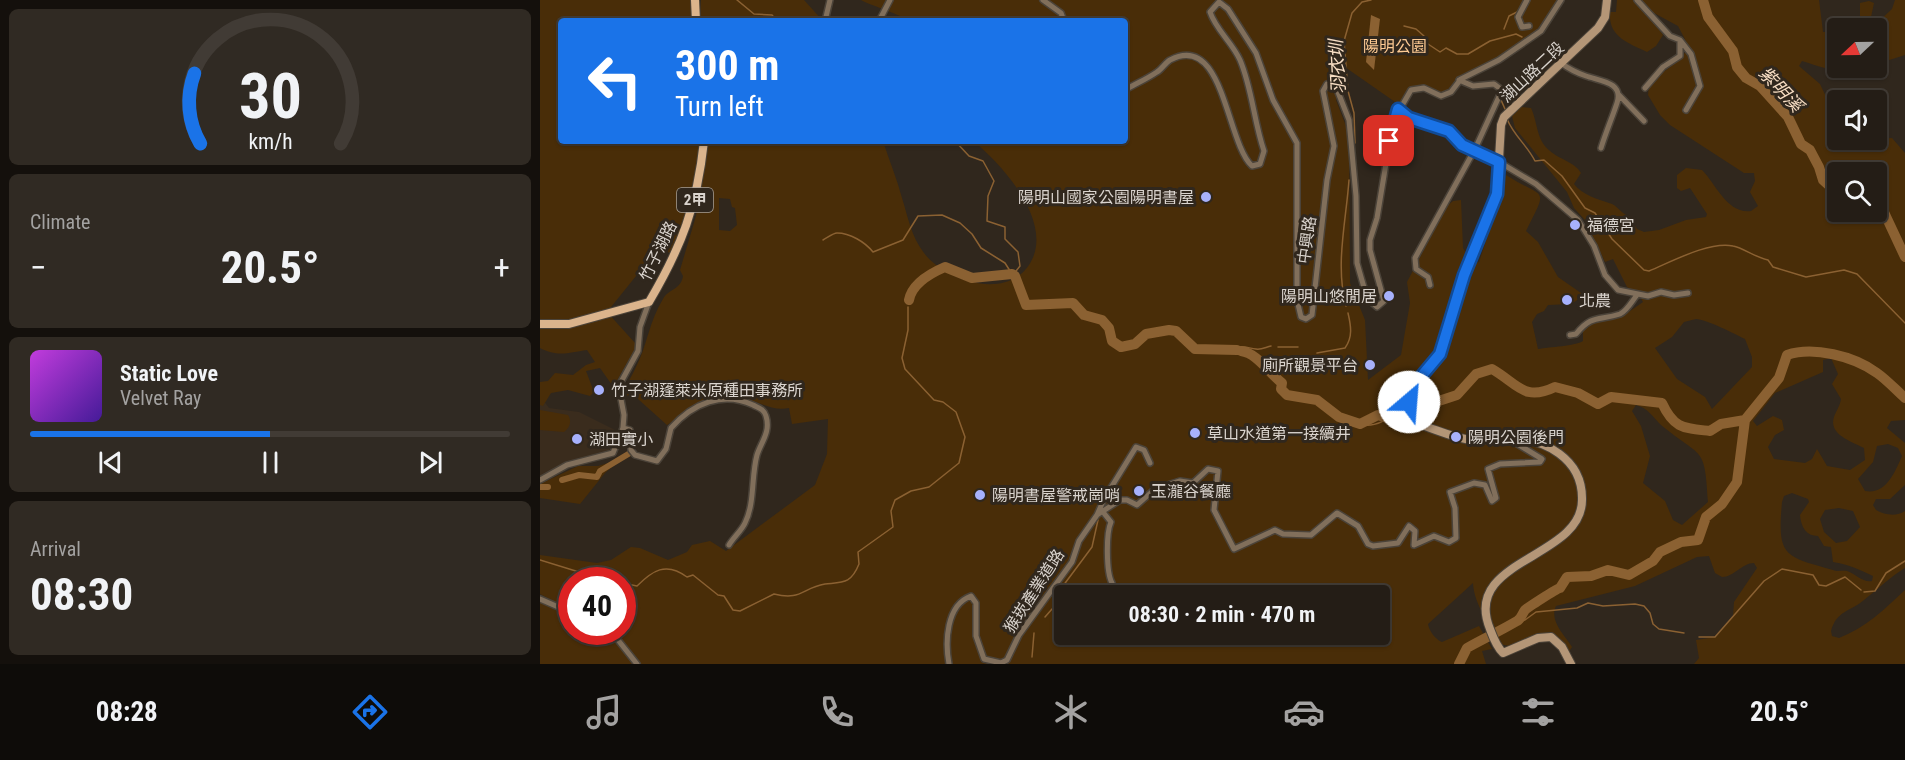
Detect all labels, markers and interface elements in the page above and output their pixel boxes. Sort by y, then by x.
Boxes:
north arrow [1827,18,1887,78]
map controls [1827,18,1887,222]
water label: 羽衣圳 [1325,36,1349,95]
park label: 陽明公園 [1363,37,1427,56]
street label: 湖山路二段 [1496,38,1568,106]
text: 300 m [675,41,780,90]
icon: left [576,42,654,120]
text: 30 [238,60,302,133]
water label: 紫明溪 [1755,62,1809,118]
button: sound [1827,90,1887,150]
text: Turn left [675,91,764,123]
pin [1363,115,1414,166]
icon: arrive [1372,124,1405,157]
text: km/h [248,129,292,154]
button: search [1827,162,1887,222]
road number: 2甲 [677,188,713,212]
place label: 陽明山國家公園陽明書屋 [1018,188,1194,207]
marker: 陽明山國家公園陽明書屋 [1199,190,1213,204]
text: Climate [30,210,90,234]
street label: 中興路 [1294,215,1320,265]
place label: 福德宮 [1587,216,1635,235]
street label: 竹子湖路 [635,218,681,284]
marker: 福德宮 [1568,218,1582,232]
text: 20.5° [221,241,319,294]
text: − [30,248,47,287]
text: + [494,248,510,287]
place label: 陽明山悠閒居 [1281,287,1377,306]
marker: 陽明山悠閒居 [1382,289,1396,303]
place label: 北農 [1579,291,1611,310]
marker: 北農 [1560,293,1574,307]
place label: 廁所觀景平台 [1262,356,1358,375]
marker: 廁所觀景平台 [1363,358,1377,372]
text: Static Love [120,361,218,386]
position arrow [1377,370,1441,434]
place label: 竹子湖蓬萊米原種田事務所 [611,381,803,400]
marker: 竹子湖蓬萊米原種田事務所 [592,383,606,397]
text: Velvet Ray [120,386,201,410]
place label: 草山水道第一接續井 [1207,424,1351,443]
marker: 草山水道第一接續井 [1188,426,1202,440]
place label: 陽明公園後門 [1468,428,1564,447]
place label: 湖田實小 [589,430,653,449]
marker: 陽明公園後門 [1449,430,1463,444]
marker: 湖田實小 [570,432,584,446]
icon: previous [94,446,127,479]
icon: pause [254,446,287,479]
icon: next [414,446,447,479]
place label: 玉瀧谷餐廳 [1151,482,1231,501]
marker: 玉瀧谷餐廳 [1132,484,1146,498]
place label: 陽明書屋警戒崗哨 [992,486,1120,505]
marker: 陽明書屋警戒崗哨 [973,488,987,502]
text: Arrival [30,537,81,561]
street label: 猴崁產業道路 [1000,546,1068,636]
speed limit sign: 40 [558,567,636,645]
text: 08:30 [30,568,133,621]
text: 08:30 · 2 min · 470 m [1129,602,1315,627]
icon: directions [349,691,391,733]
icon: music [583,691,625,733]
icon: phone [816,691,858,733]
icon: climate [1050,691,1092,733]
icon: car [1283,691,1325,733]
icon: filters [1517,691,1559,733]
text: 08:28 [96,696,158,728]
text: 20.5° [1750,696,1809,728]

